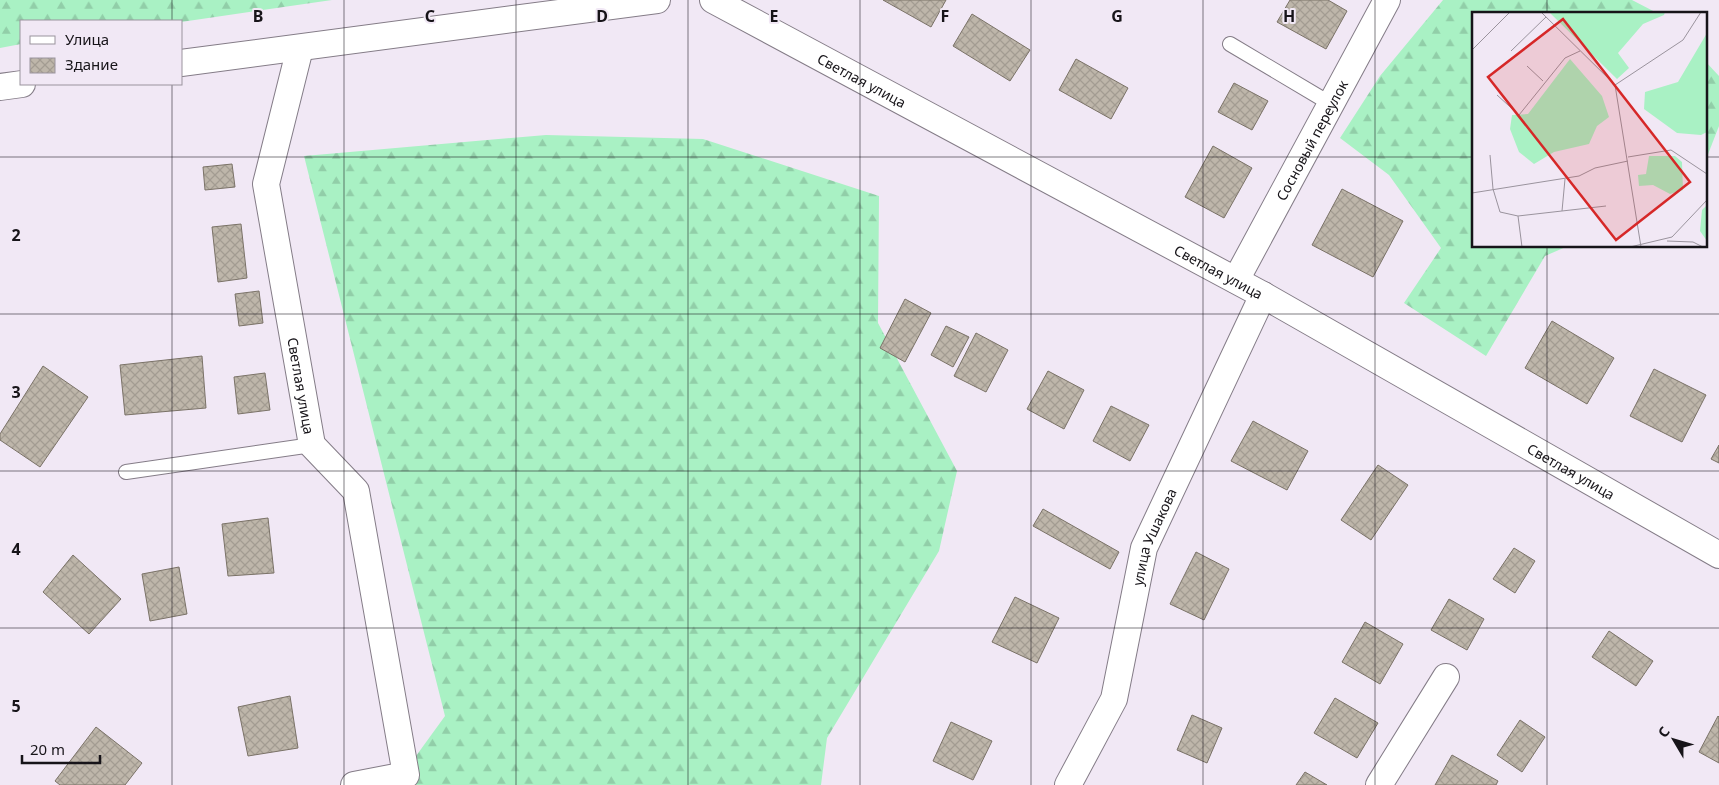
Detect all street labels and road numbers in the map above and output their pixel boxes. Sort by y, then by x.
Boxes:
street label: Светлая улица [814,48,910,111]
street label: Сосновый переулок [1271,76,1352,204]
street label: Светлая улица [1171,240,1267,303]
street label: Светлая улица [284,336,319,436]
street label: Светлая улица [1524,438,1619,503]
street label: улица Ушакова [1127,485,1180,587]

